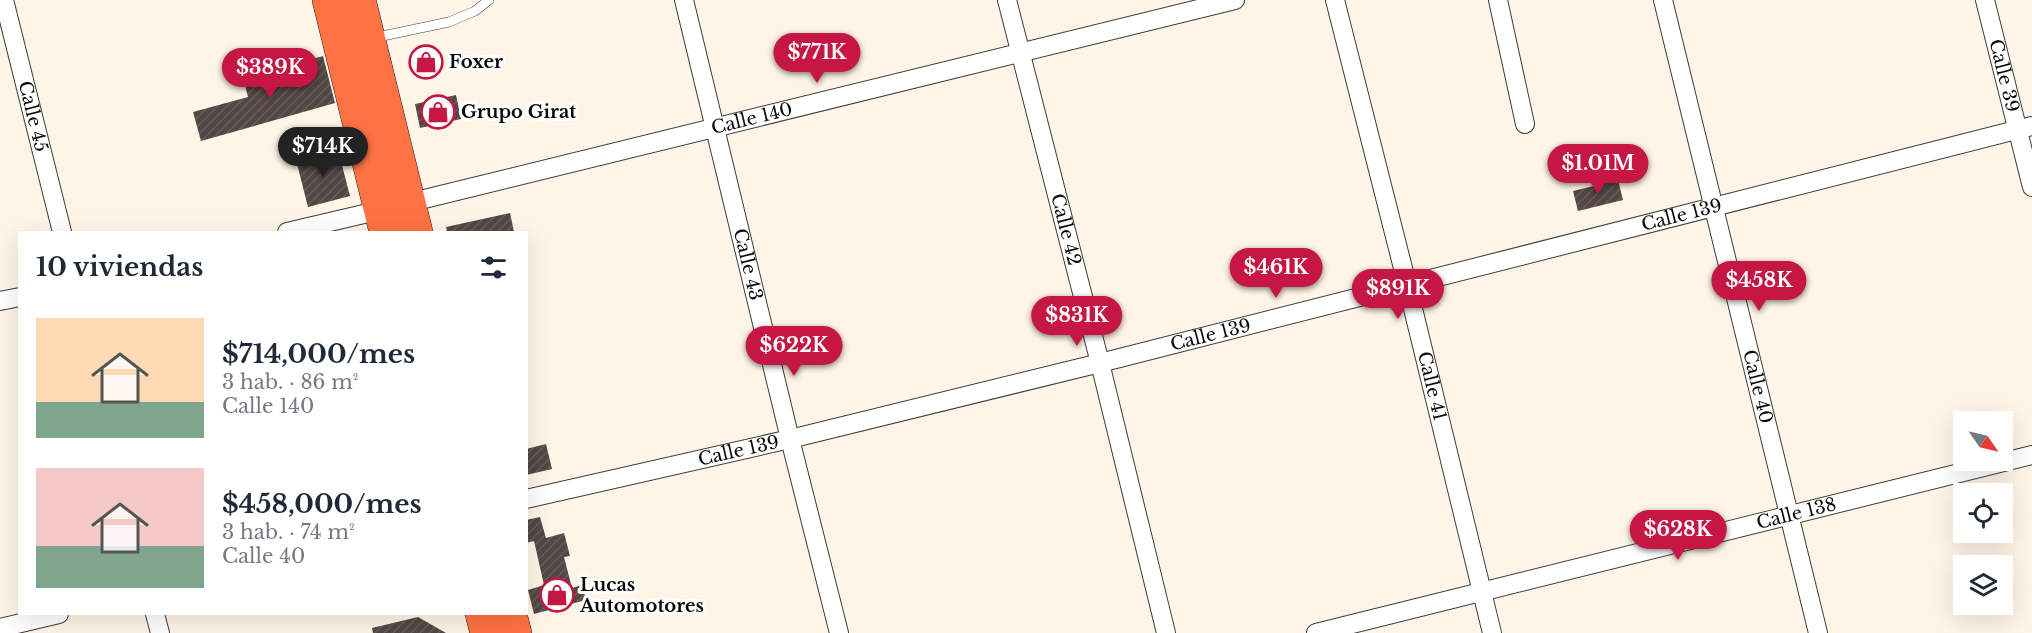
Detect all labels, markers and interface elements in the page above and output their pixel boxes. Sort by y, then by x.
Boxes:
pin: $771K [775,33,859,84]
street label: Calle 39 [1984,37,2024,114]
text: $771K [787,40,847,64]
shop icon: Foxer [408,44,444,80]
pin: $389K [228,48,312,99]
place label: Foxer [449,51,503,73]
text: $389K [236,55,304,79]
street label: Calle 45 [14,79,53,154]
shop icon: Grupo Girat [420,94,456,130]
street label: Calle 140 [709,98,795,139]
place label: Grupo Girat [461,101,576,123]
pin: $714K [281,127,365,178]
text: $714K [292,134,354,158]
pin: $1.01M [1549,144,1647,195]
text: $1.01M [1561,151,1635,175]
street label: Calle 42 [1046,191,1086,268]
street label: Calle 139 [1639,194,1724,236]
street label: Calle 43 [729,226,767,303]
pin: $461K [1234,248,1318,299]
text: 10 viviendas [36,251,203,283]
icon: filters [477,251,510,284]
text: $461K [1244,255,1308,279]
pin: $458K [1717,261,1801,312]
text: $458K [1725,268,1793,292]
pin: $891K [1356,269,1440,320]
text: $891K [1366,276,1430,300]
pin: $831K [1035,296,1119,347]
text: $831K [1045,303,1109,327]
street label: Calle 139 [1168,314,1253,356]
pin: $622K [752,326,836,377]
text: $622K [760,333,828,357]
text: $714,000/mes [222,338,415,370]
icon: home [84,342,156,414]
street label: Calle 40 [1738,348,1777,426]
street label: Calle 41 [1413,349,1451,423]
text: 3 hab. · 86 m² [222,370,358,394]
text: Calle 140 [222,394,314,418]
north arrow [1953,411,2013,471]
map controls [1953,411,2013,615]
street label: Calle 139 [696,431,781,471]
button: locate [1953,483,2013,543]
text: $458,000/mes [222,488,422,520]
icon: home [84,492,156,564]
street label: Calle 138 [1754,493,1839,534]
pin: $628K [1636,510,1720,561]
text: $628K [1644,517,1712,541]
text: 3 hab. · 74 m² [222,520,355,544]
text: Calle 40 [222,544,305,568]
button: layers [1953,555,2013,615]
place label: Lucas Automotores [579,574,704,617]
shop icon: Lucas Automotores [539,577,575,613]

